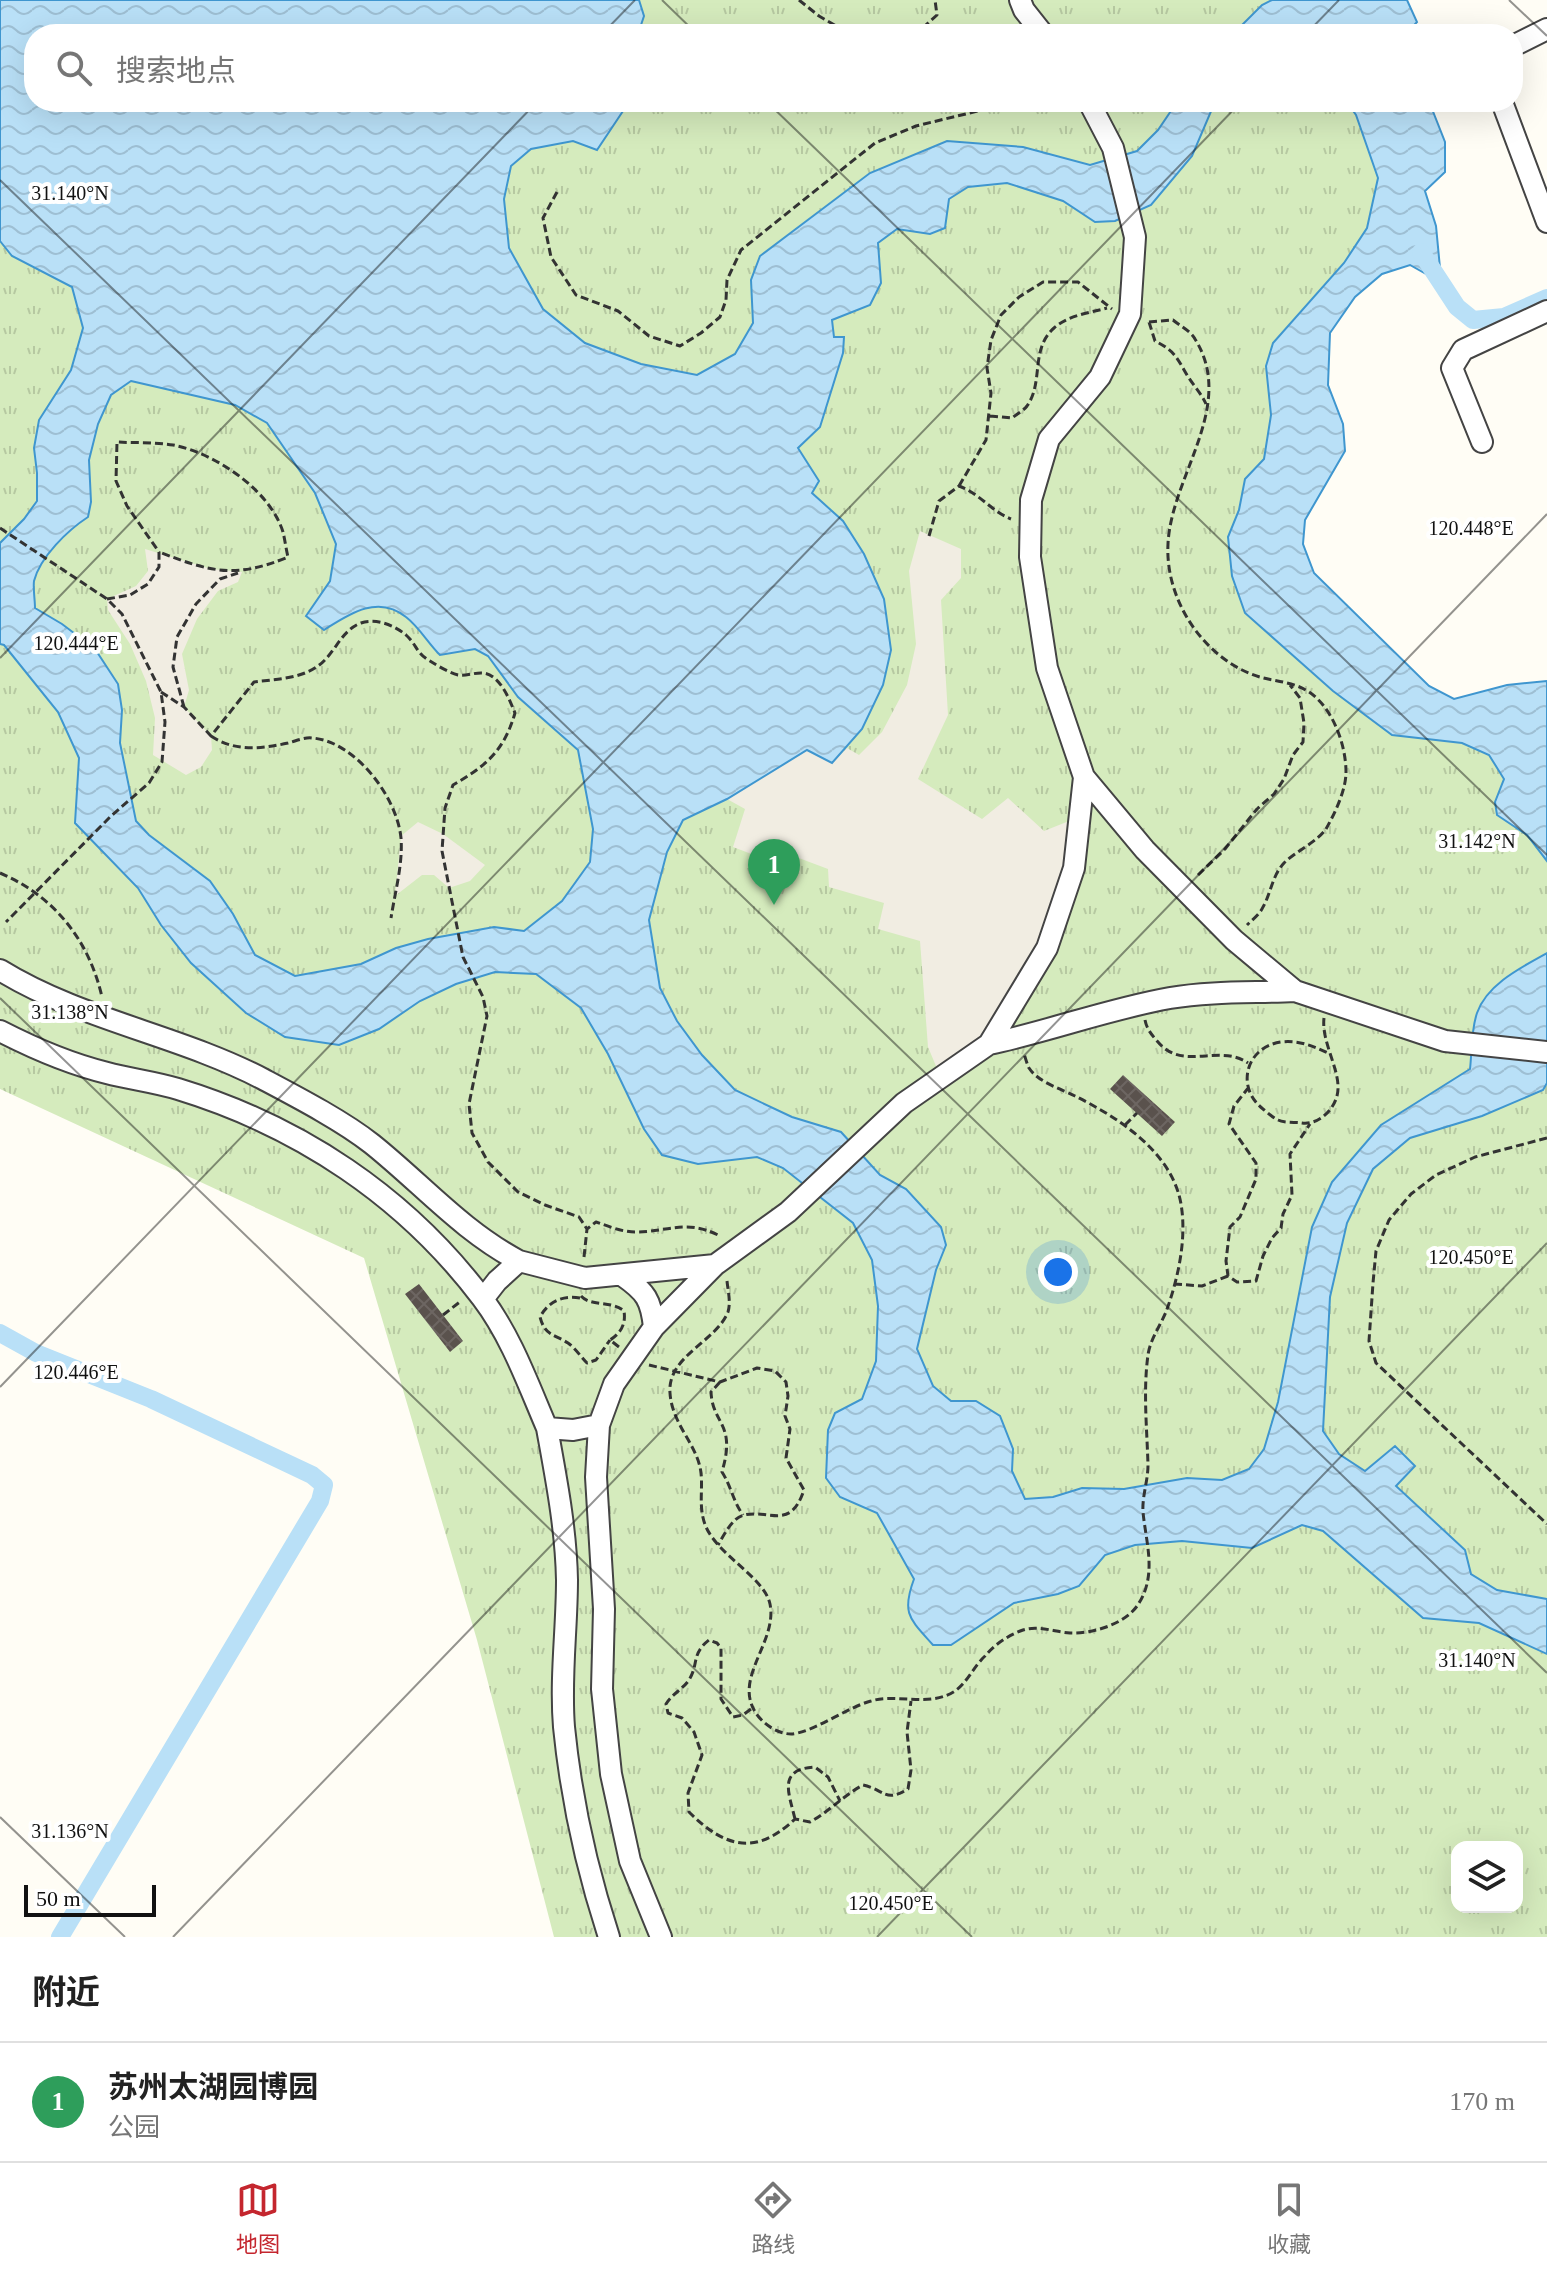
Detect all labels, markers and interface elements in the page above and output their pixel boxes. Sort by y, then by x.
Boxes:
search box [24,24,1523,112]
icon: search [52,46,96,90]
text: 搜索地点 [116,54,236,87]
text: 31.140°N [31,182,109,204]
text: 120.448°E [1428,517,1514,539]
text: 120.444°E [33,632,119,654]
text: 31.142°N [1438,830,1516,852]
pin: 1 [748,839,800,905]
text: 31.138°N [31,1001,109,1023]
text: 120.450°E [1428,1246,1514,1268]
your location [1038,1252,1078,1292]
text: 120.446°E [33,1361,119,1383]
text: 31.140°N [1438,1649,1516,1671]
text: 31.136°N [31,1820,109,1842]
map controls [1451,1841,1523,1913]
button: layers [1451,1841,1523,1913]
scale bar [24,1881,156,1917]
text: 50 m [36,1886,81,1911]
text: 120.450°E [848,1892,934,1914]
text: 附近 [32,1974,100,2011]
text: 苏州太湖园博园 [108,2070,318,2103]
text: 1 [52,2087,65,2116]
text: 170 m [1449,2087,1515,2116]
text: 公园 [108,2113,160,2142]
tab: 地图 [236,2178,280,2258]
tab: 路线 [751,2178,795,2258]
tab: 收藏 [1267,2178,1311,2258]

